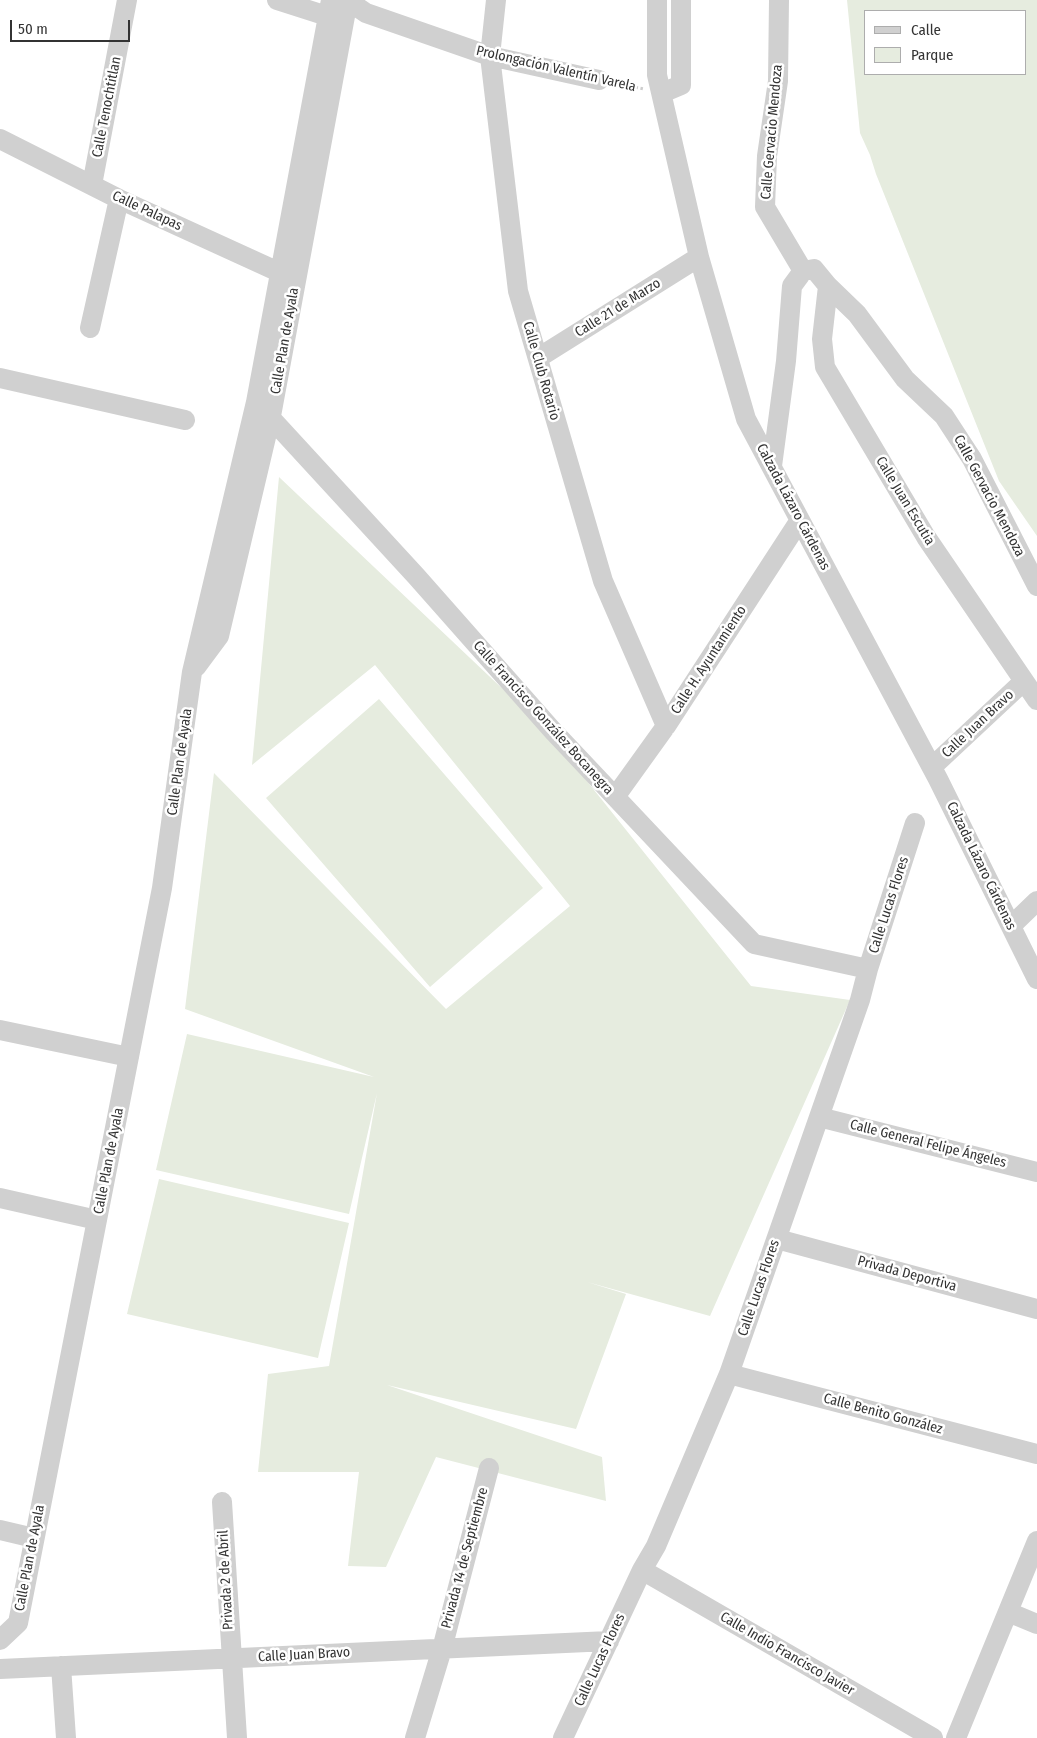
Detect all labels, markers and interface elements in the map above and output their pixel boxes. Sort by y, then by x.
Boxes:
scale bar [12,10,132,42]
legend [864,10,1027,75]
text: 50 m [18,20,48,38]
text: Calle [911,21,941,39]
street label: Prolongación Valentín Varela [475,42,637,96]
text: Parque [911,46,954,64]
street label: Calle Tenochtitlan [89,55,125,159]
street label: Calle Gervacio Mendoza [758,64,786,200]
street label: Calle Palapas [109,188,185,234]
street label: Calle 21 de Marzo [572,275,664,341]
street label: Calle Plan de Ayala [267,286,303,396]
street label: Calle Club Rotario [519,320,563,422]
street label: Calle Gervacio Mendoza [950,432,1028,560]
street label: Calzada Lázaro Cárdenas [753,441,833,573]
street label: Calle Juan Escutia [872,454,938,548]
street label: Calle H. Ayuntamiento [668,603,750,717]
street label: Calle Francisco González Bocanegra [469,638,617,798]
street label: Calle Juan Bravo [939,686,1017,762]
street label: Calle Plan de Ayala [164,707,196,817]
street label: Calzada Lázaro Cárdenas [943,799,1019,933]
street label: Calle Lucas Flores [865,854,913,956]
street label: Calle Plan de Ayala [90,1106,128,1216]
street label: Calle General Felipe Ángeles [848,1116,1008,1172]
street label: Calle Lucas Flores [735,1238,783,1338]
street label: Privada Deportiva [856,1253,958,1295]
street label: Calle Benito González [822,1390,944,1438]
street label: Privada 14 de Septiembre [438,1486,492,1630]
street label: Calle Plan de Ayala [11,1503,49,1613]
street label: Privada 2 de Abril [215,1530,237,1630]
street label: Calle Indio Francisco Javier [717,1609,857,1699]
street label: Calle Lucas Flores [571,1611,629,1709]
street label: Calle Juan Bravo [258,1644,350,1666]

